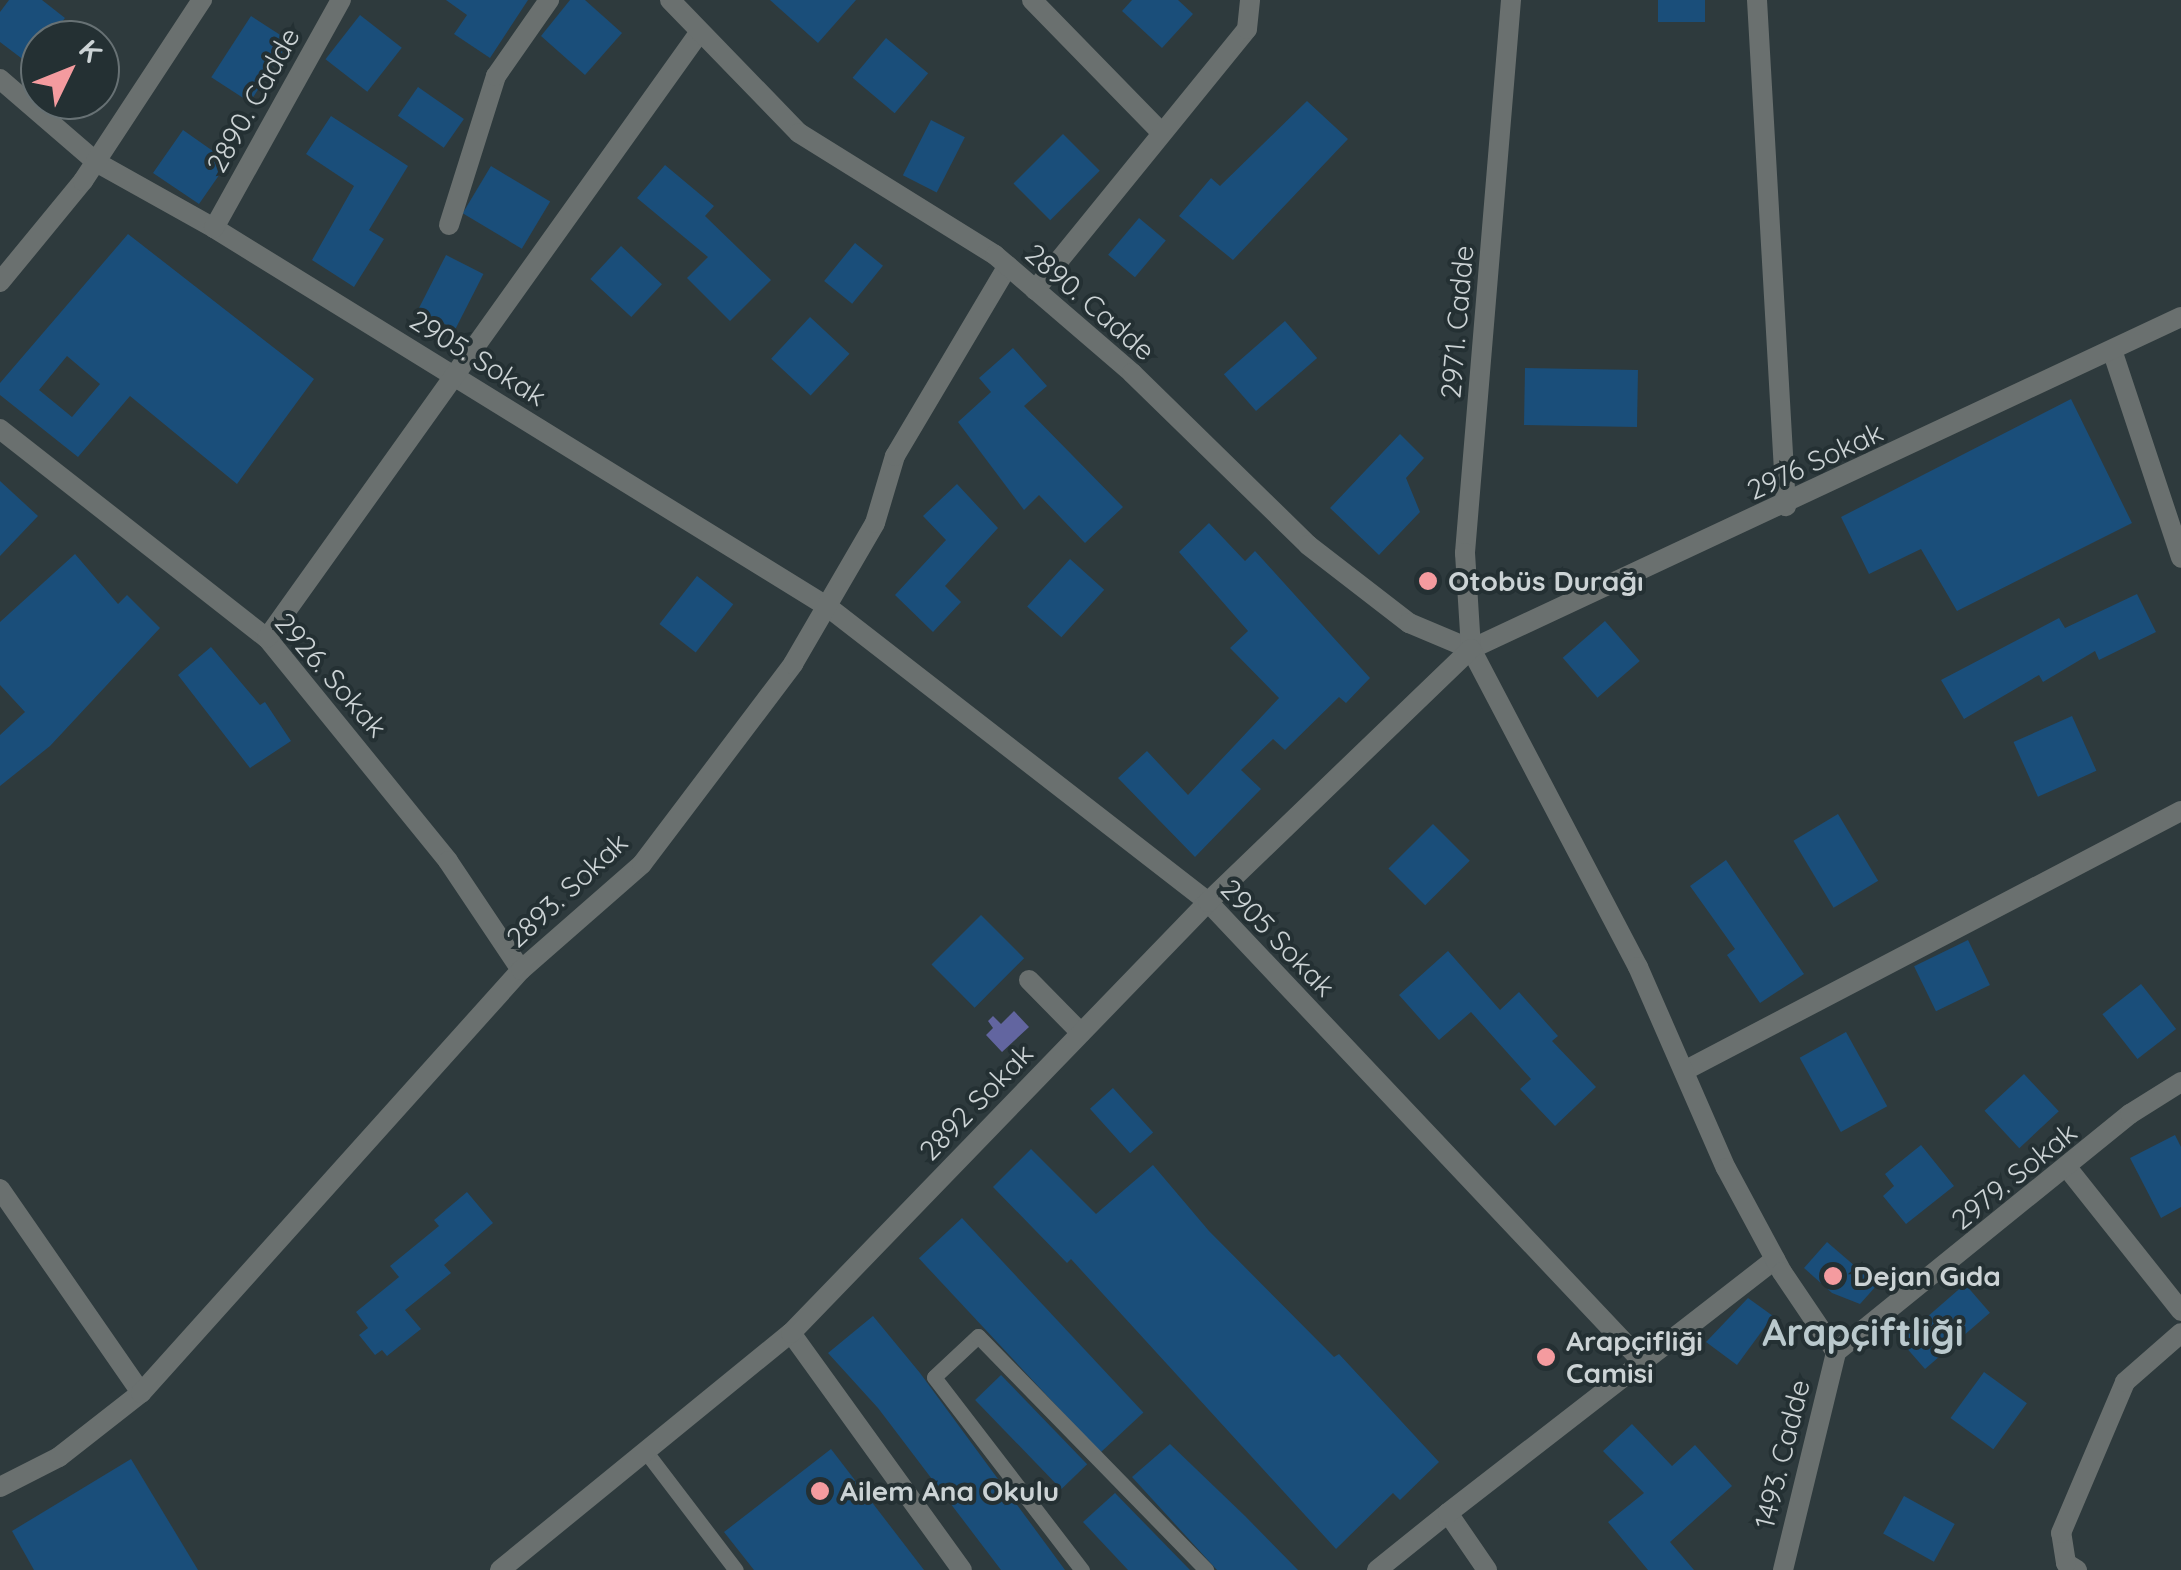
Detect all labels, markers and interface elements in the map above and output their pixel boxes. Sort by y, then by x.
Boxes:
north arrow [20,20,120,120]
street label: 2890. Cadde [199,22,307,178]
text: K [72,32,110,69]
street label: 2890. Cadde [1018,237,1162,367]
street label: 2971. Cadde [1434,244,1480,400]
street label: 2905. Sokak [404,303,552,413]
street label: 2976 Sokak [1742,415,1888,507]
place label: Otobüs Durağı [1448,564,1644,598]
marker: Otobüs Durağı [1417,570,1439,592]
street label: 2926. Sokak [268,606,394,744]
street label: 2893. Sokak [500,826,634,954]
street label: 2905 Sokak [1214,872,1342,1004]
street label: 2892 Sokak [912,1037,1040,1167]
street label: 2979. Sokak [1945,1115,2083,1237]
place label: Dejan Gıda [1853,1259,2001,1293]
marker: Dejan Gıda [1822,1265,1844,1287]
district label: Arapçiftliği [1762,1310,1964,1356]
place label: Arapçifliği Camisi [1566,1324,1703,1390]
marker: Arapçifliği Camisi [1535,1346,1557,1368]
street label: 1493. Cadde [1747,1376,1817,1532]
place label: Ailem Ana Okulu [840,1474,1059,1508]
marker: Ailem Ana Okulu [809,1480,831,1502]

